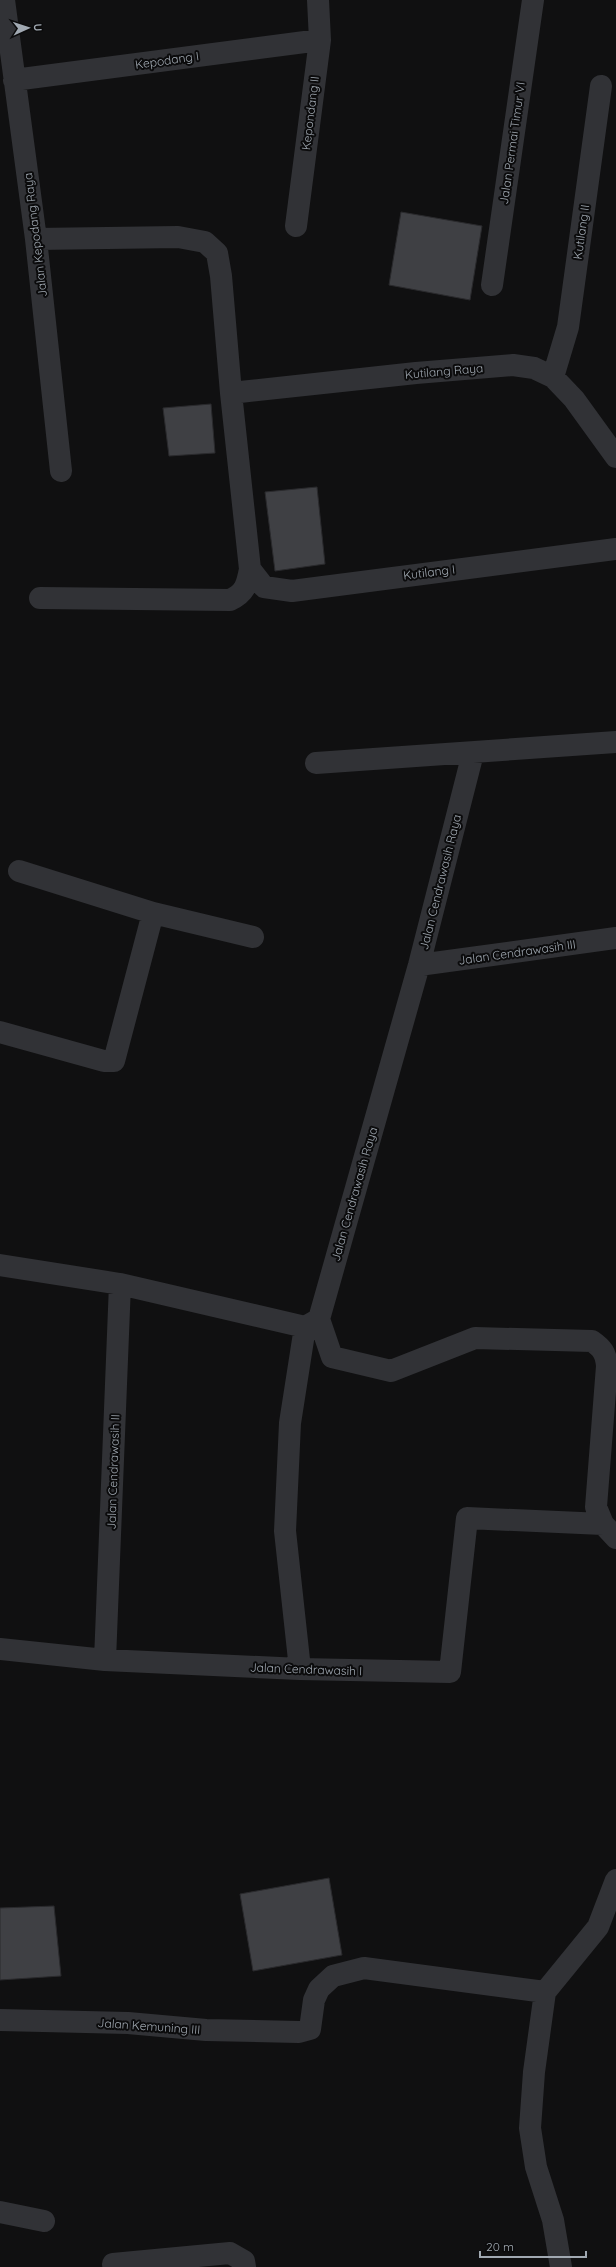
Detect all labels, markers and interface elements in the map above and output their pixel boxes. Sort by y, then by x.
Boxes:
north arrow [8,8,48,48]
text: U [31,23,45,32]
street label: Kepodang I [134,48,200,72]
street label: Kepondang II [298,75,322,151]
street label: Jalan Permai Timur VI [496,81,528,205]
street label: Jalan Kepodang Raya [20,172,50,298]
street label: Kutilang II [570,204,592,260]
street label: Kutilang Raya [404,360,484,382]
street label: Kutilang I [402,561,456,583]
street label: Jalan Cendrawasih Raya [416,813,464,951]
street label: Jalan Cendrawasih III [457,936,577,968]
street label: Jalan Cendrawasih Raya [328,1125,380,1263]
street label: Jalan Cendrawasih II [103,1414,123,1530]
street label: Jalan Cendrawasih I [250,1660,362,1678]
street label: Jalan Kemuning III [97,2015,201,2037]
scale bar [480,2233,586,2259]
text: 20 m [486,2239,514,2254]

